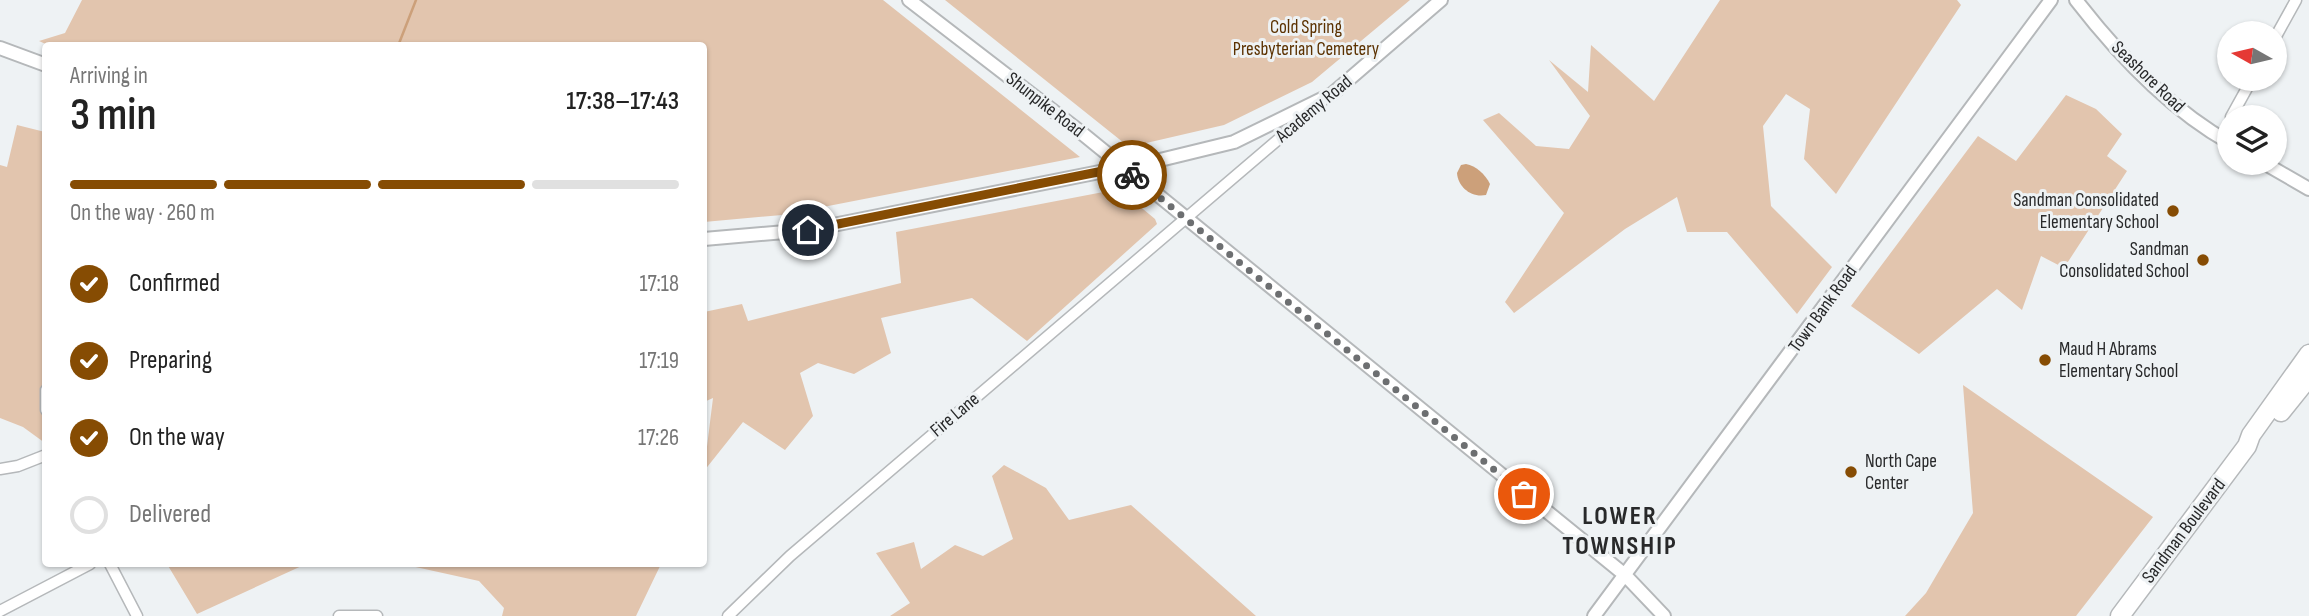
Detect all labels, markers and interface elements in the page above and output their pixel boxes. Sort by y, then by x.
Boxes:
park label: Cold Spring Presbyterian Cemetery [1233,16,1380,61]
north arrow [2217,21,2287,91]
map controls [2217,21,2287,175]
street label: Seashore Road [2106,36,2190,118]
text: Arriving in [70,62,148,90]
street label: Shunpike Road [1001,67,1089,143]
street label: Academy Road [1270,70,1357,148]
text: 17:38–17:43 [566,86,679,117]
text: 3 min [70,88,157,143]
button: layers [2217,105,2287,175]
courier [1097,140,1167,210]
icon: bike [1113,156,1151,194]
place label: Sandman Consolidated Elementary School [2013,189,2159,234]
text: On the way · 260 m [70,199,215,227]
pin [778,200,838,260]
marker: Sandman Consolidated Elementary School [2165,203,2181,219]
icon: home [789,211,827,249]
place label: Sandman Consolidated School [2059,238,2189,283]
marker: Sandman Consolidated School [2195,252,2211,268]
street label: Town Bank Road [1784,261,1862,357]
icon: check [70,265,108,303]
text: Confirmed [129,268,220,299]
text: 17:18 [639,270,679,298]
place label: Maud H Abrams Elementary School [2059,338,2178,383]
icon: check [70,342,108,380]
text: Preparing [129,345,212,376]
text: 17:19 [639,347,679,375]
marker: Maud H Abrams Elementary School [2037,352,2053,368]
street label: Fire Lane [926,388,984,442]
icon: check [70,419,108,457]
text: On the way [129,422,225,453]
text: 17:26 [638,424,679,452]
place label: North Cape Center [1865,450,1937,495]
pin [1494,464,1554,524]
marker: North Cape Center [1843,464,1859,480]
street label: Sandman Boulevard [2137,474,2231,588]
icon: bag [1505,475,1543,513]
text: Delivered [129,499,211,530]
district label: LOWER TOWNSHIP [1562,501,1678,562]

